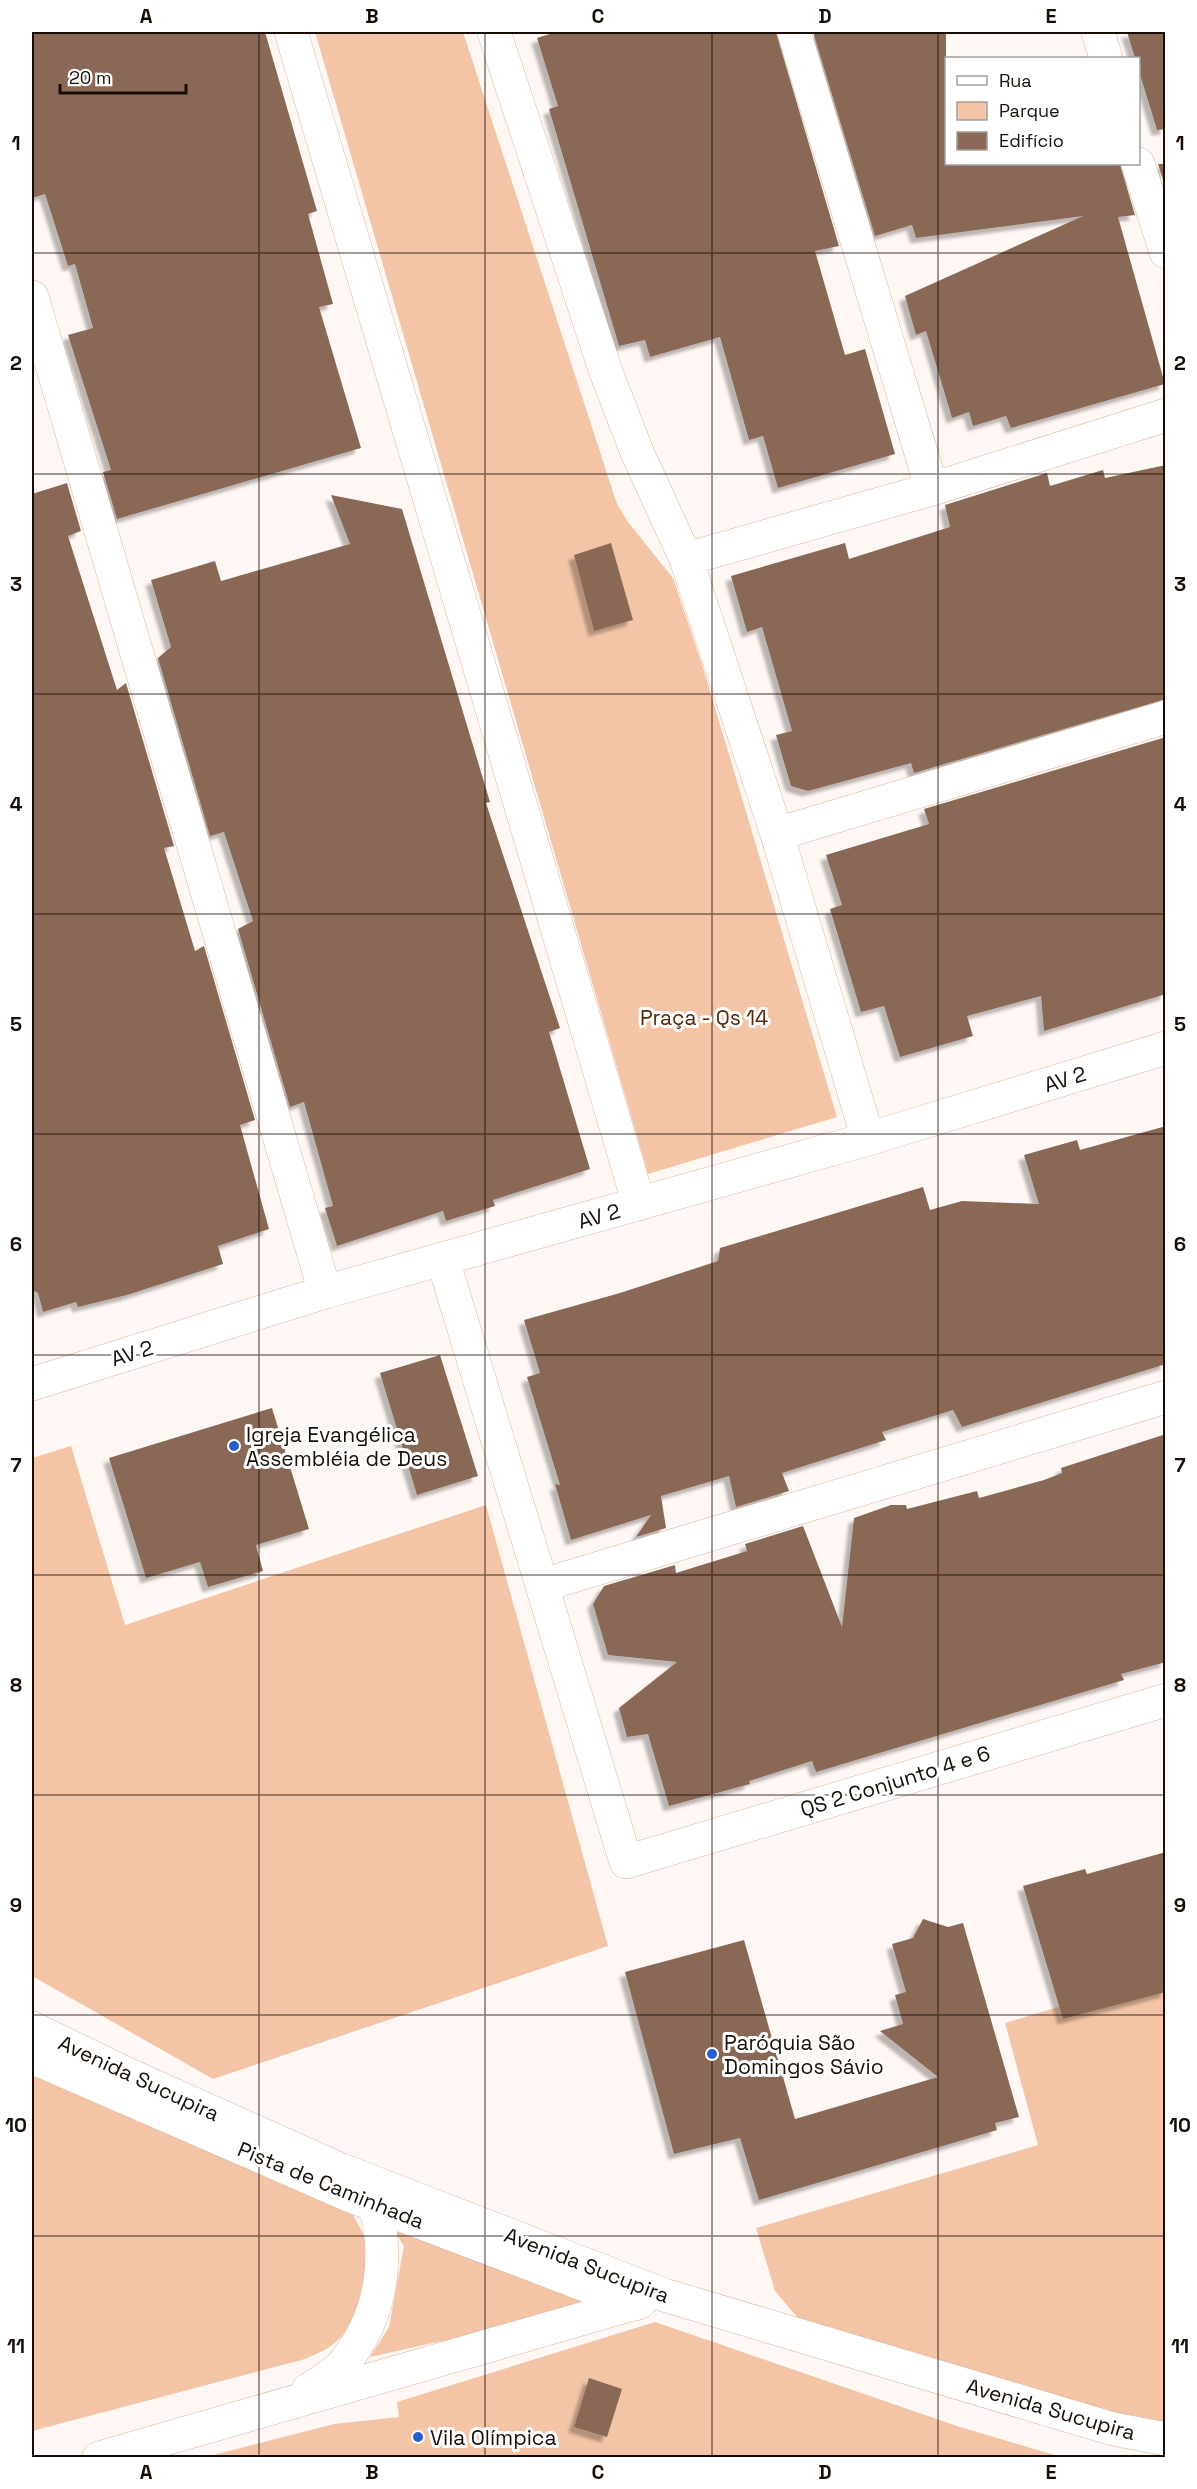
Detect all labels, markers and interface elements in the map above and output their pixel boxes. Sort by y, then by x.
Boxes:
text: A [140,3,153,29]
text: B [365,3,379,29]
text: C [592,3,605,29]
text: D [818,3,832,29]
text: E [1045,3,1057,29]
scale bar [60,57,186,95]
legend [945,57,1140,165]
text: 20 m [69,66,112,89]
text: Rua [999,69,1032,92]
text: Parque [999,99,1060,122]
text: Edifício [999,129,1064,152]
text: 1 [11,130,21,156]
text: 1 [1175,130,1185,156]
text: 2 [10,350,22,376]
text: 2 [1174,350,1186,376]
text: 3 [10,571,22,597]
text: 3 [1174,571,1186,597]
text: 4 [10,791,23,817]
text: 4 [1174,791,1187,817]
park label: Praça - Qs 14 [640,1004,768,1031]
text: 5 [10,1011,22,1037]
text: 5 [1174,1011,1186,1037]
street label: AV 2 [1041,1060,1089,1098]
street label: AV 2 [575,1197,623,1235]
text: 6 [10,1231,22,1257]
text: 6 [1174,1231,1186,1257]
street label: AV 2 [108,1334,156,1372]
place label: Igreja Evangélica Assembléia de Deus [246,1421,447,1472]
marker: Igreja Evangélica Assembléia de Deus [227,1439,241,1453]
text: 7 [10,1452,22,1478]
text: 7 [1174,1452,1186,1478]
text: 8 [10,1672,22,1698]
text: 8 [1174,1672,1186,1698]
street label: QS 2 Conjunto 4 e 6 [797,1739,993,1823]
text: 9 [10,1892,22,1918]
text: 9 [1174,1892,1186,1918]
street label: Avenida Sucupira [54,2029,224,2127]
place label: Paróquia São Domingos Sávio [724,2029,884,2080]
marker: Paróquia São Domingos Sávio [705,2047,719,2061]
text: 10 [5,2112,27,2138]
text: 10 [1169,2112,1191,2138]
street label: Pista de Caminhada [234,2135,428,2235]
street label: Avenida Sucupira [501,2221,673,2309]
text: 11 [7,2333,25,2359]
text: 11 [1171,2333,1189,2359]
street label: Avenida Sucupira [963,2372,1139,2446]
place label: Vila Olímpica [430,2424,556,2451]
marker: Vila Olímpica [411,2430,425,2444]
text: A [140,2459,153,2485]
text: B [365,2459,379,2485]
text: C [592,2459,605,2485]
text: D [818,2459,832,2485]
text: E [1045,2459,1057,2485]

